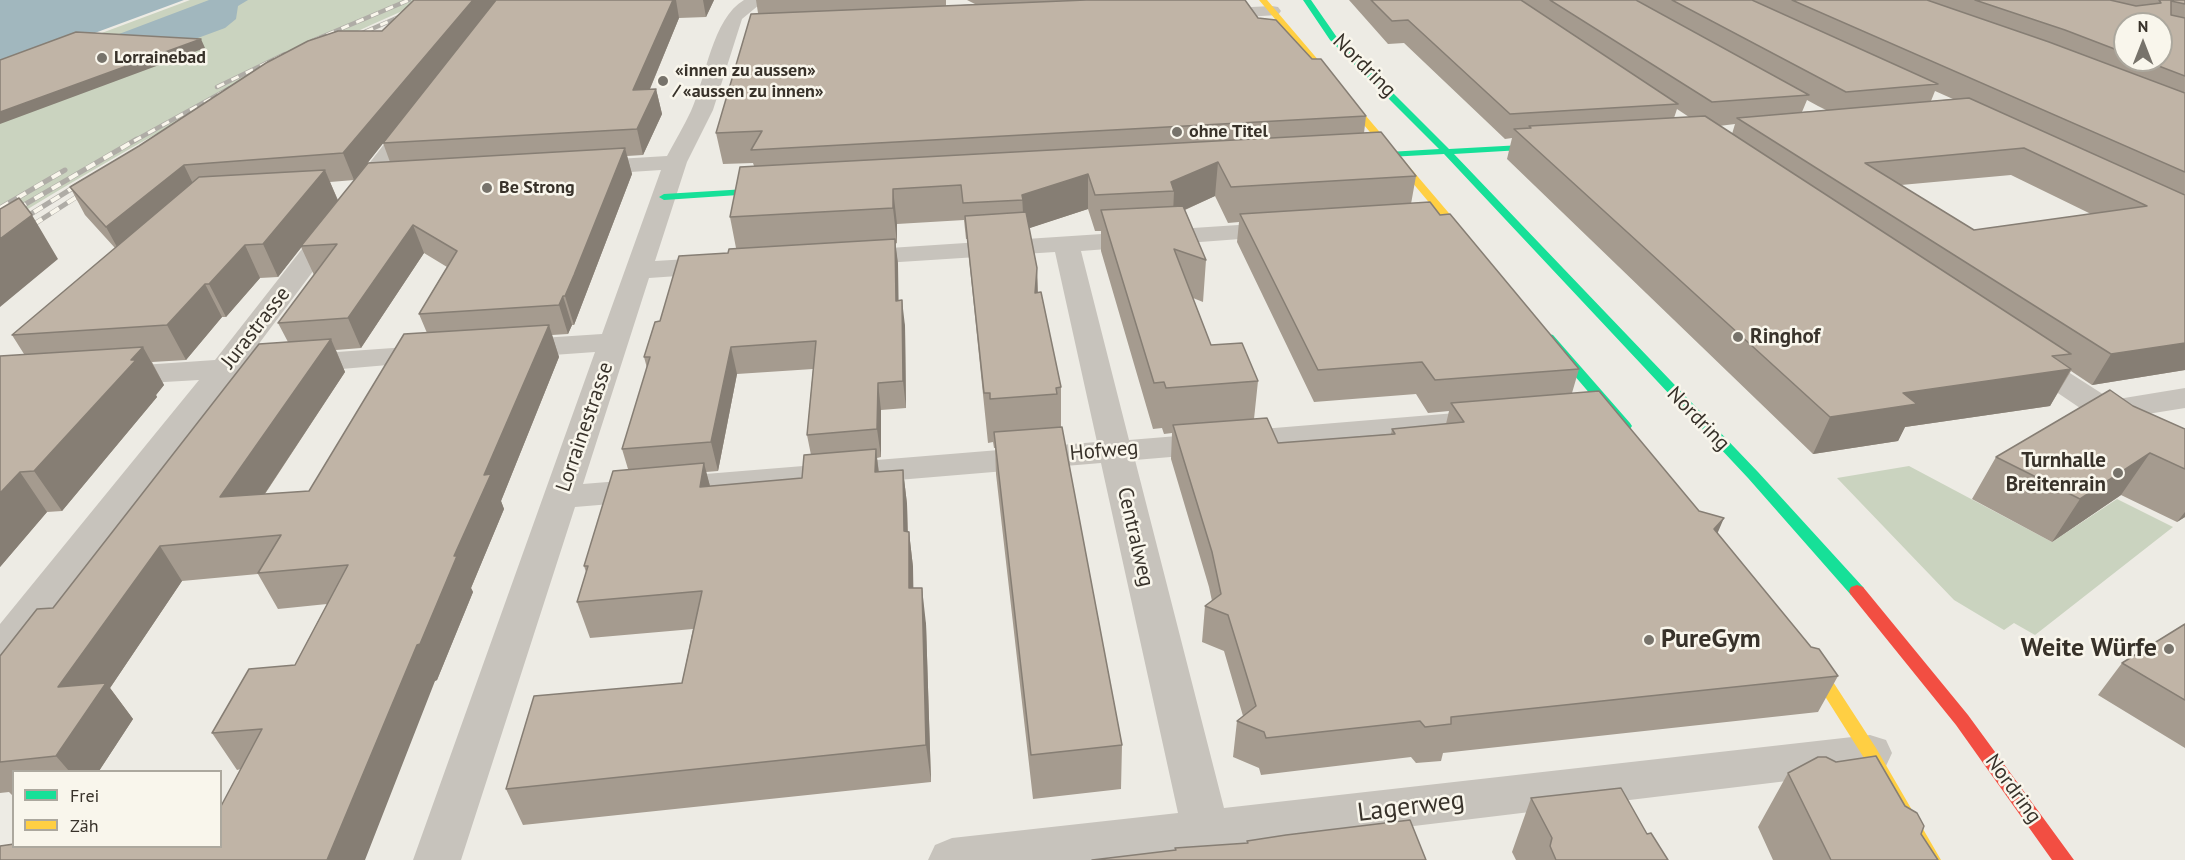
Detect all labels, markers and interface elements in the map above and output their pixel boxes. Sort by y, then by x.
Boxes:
north arrow [2113,12,2173,72]
text: N [2138,16,2148,36]
street label: Nordring [1327,29,1401,103]
place label: Lorrainebad [114,47,206,69]
marker: Lorrainebad [95,51,109,65]
place label: «innen zu aussen» ⁄ «aussen zu innen» [675,60,824,103]
marker: «innen zu aussen» ⁄ «aussen zu innen» [656,74,670,88]
place label: ohne Titel [1189,121,1268,143]
marker: ohne Titel [1170,125,1184,139]
place label: Be Strong [499,177,575,199]
marker: Be Strong [480,181,494,195]
street label: Jurastrasse [216,282,296,374]
place label: Ringhof [1750,324,1820,350]
marker: Ringhof [1731,330,1745,344]
street label: Lorrainestrasse [551,359,619,495]
street label: Nordring [1661,382,1735,456]
street label: Hofweg [1069,435,1139,467]
place label: Turnhalle Breitenrain [2006,448,2106,498]
marker: Turnhalle Breitenrain [2111,466,2125,480]
street label: Centralweg [1111,485,1159,589]
place label: PureGym [1661,624,1761,656]
marker: PureGym [1642,633,1656,647]
place label: Weite Würfe [2021,633,2157,665]
marker: Weite Würfe [2162,642,2176,656]
street label: Nordring [1979,749,2047,829]
legend [12,770,222,848]
text: Frei [70,784,99,807]
street label: Lagerweg [1356,785,1466,829]
text: Zäh [70,814,99,837]

